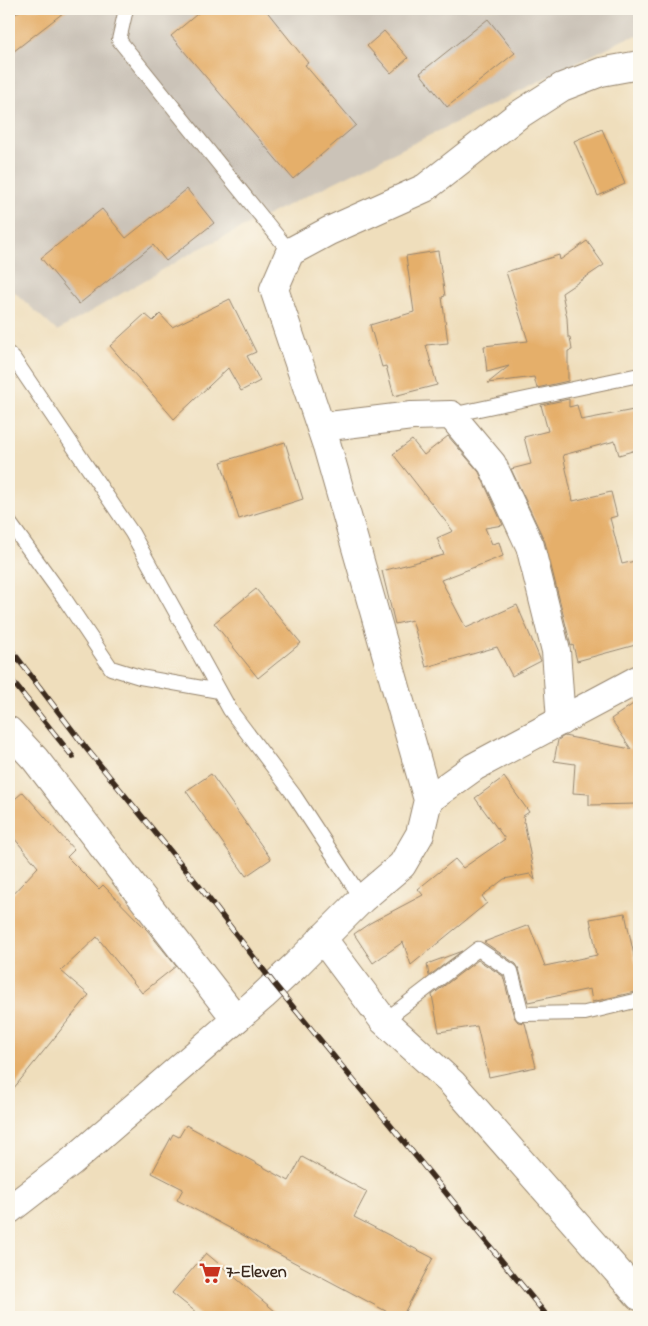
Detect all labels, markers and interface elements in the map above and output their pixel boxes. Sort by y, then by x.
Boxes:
supermarket icon: 7-Eleven [197,1260,223,1286]
place label: 7-Eleven [226,1260,287,1286]

